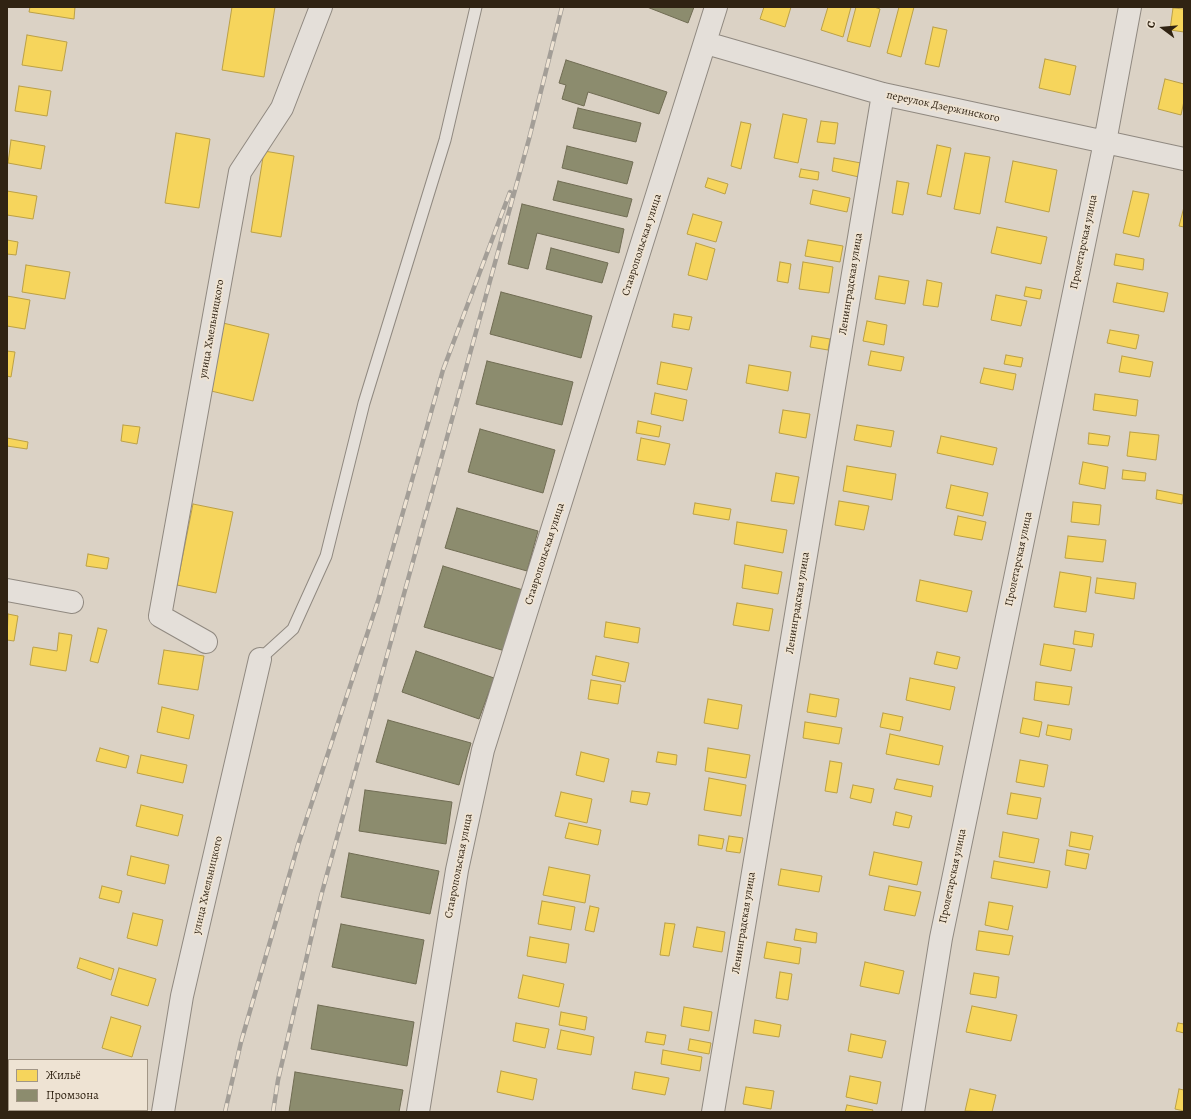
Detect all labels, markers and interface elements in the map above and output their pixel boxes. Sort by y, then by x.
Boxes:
north arrow [1143,8,1183,48]
text: С [1143,19,1159,30]
street label: переулок Дзержинского [885,89,1001,125]
street label: Ставропольская улица [619,192,665,298]
street label: Пролетарская улица [1068,194,1100,290]
street label: Ленинградская улица [836,232,866,336]
street label: улица Хмельницкого [197,278,227,380]
street label: Ставропольская улица [522,501,568,607]
street label: Пролетарская улица [1003,511,1035,607]
street label: Ленинградская улица [783,551,813,655]
street label: Ставропольская улица [442,813,476,919]
street label: Пролетарская улица [937,828,969,924]
street label: улица Хмельницкого [190,835,226,935]
street label: Ленинградская улица [729,871,759,975]
legend [8,1059,148,1111]
text: Жильё [46,1067,81,1083]
text: Промзона [46,1087,99,1103]

